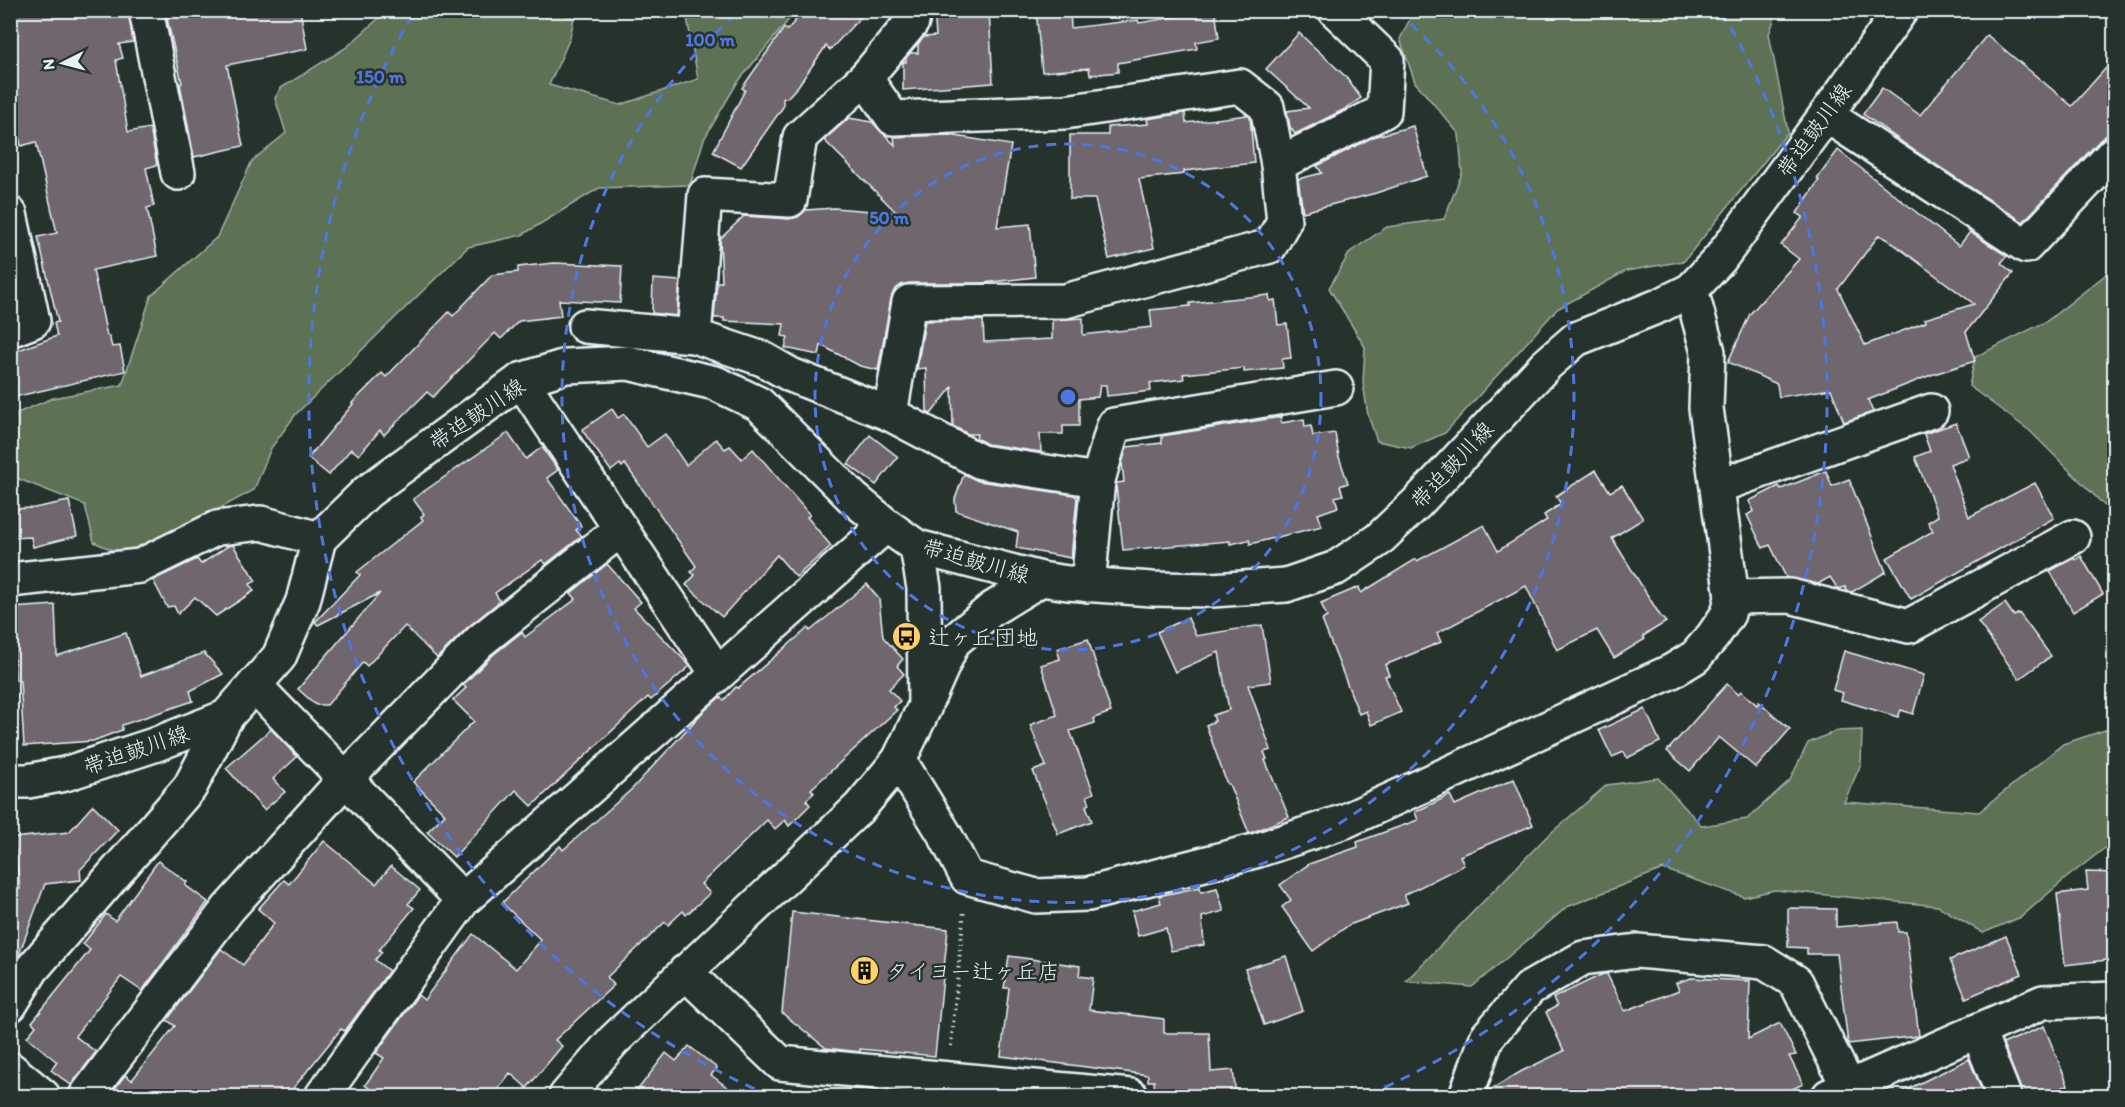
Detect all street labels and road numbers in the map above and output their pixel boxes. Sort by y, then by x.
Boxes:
street label: 帯迫皷川線 [1771,78,1857,182]
street label: 帯迫皷川線 [424,372,530,456]
street label: 帯迫皷川線 [1405,416,1499,514]
street label: 帯迫皷川線 [919,533,1033,589]
street label: 帯迫皷川線 [80,719,192,781]

